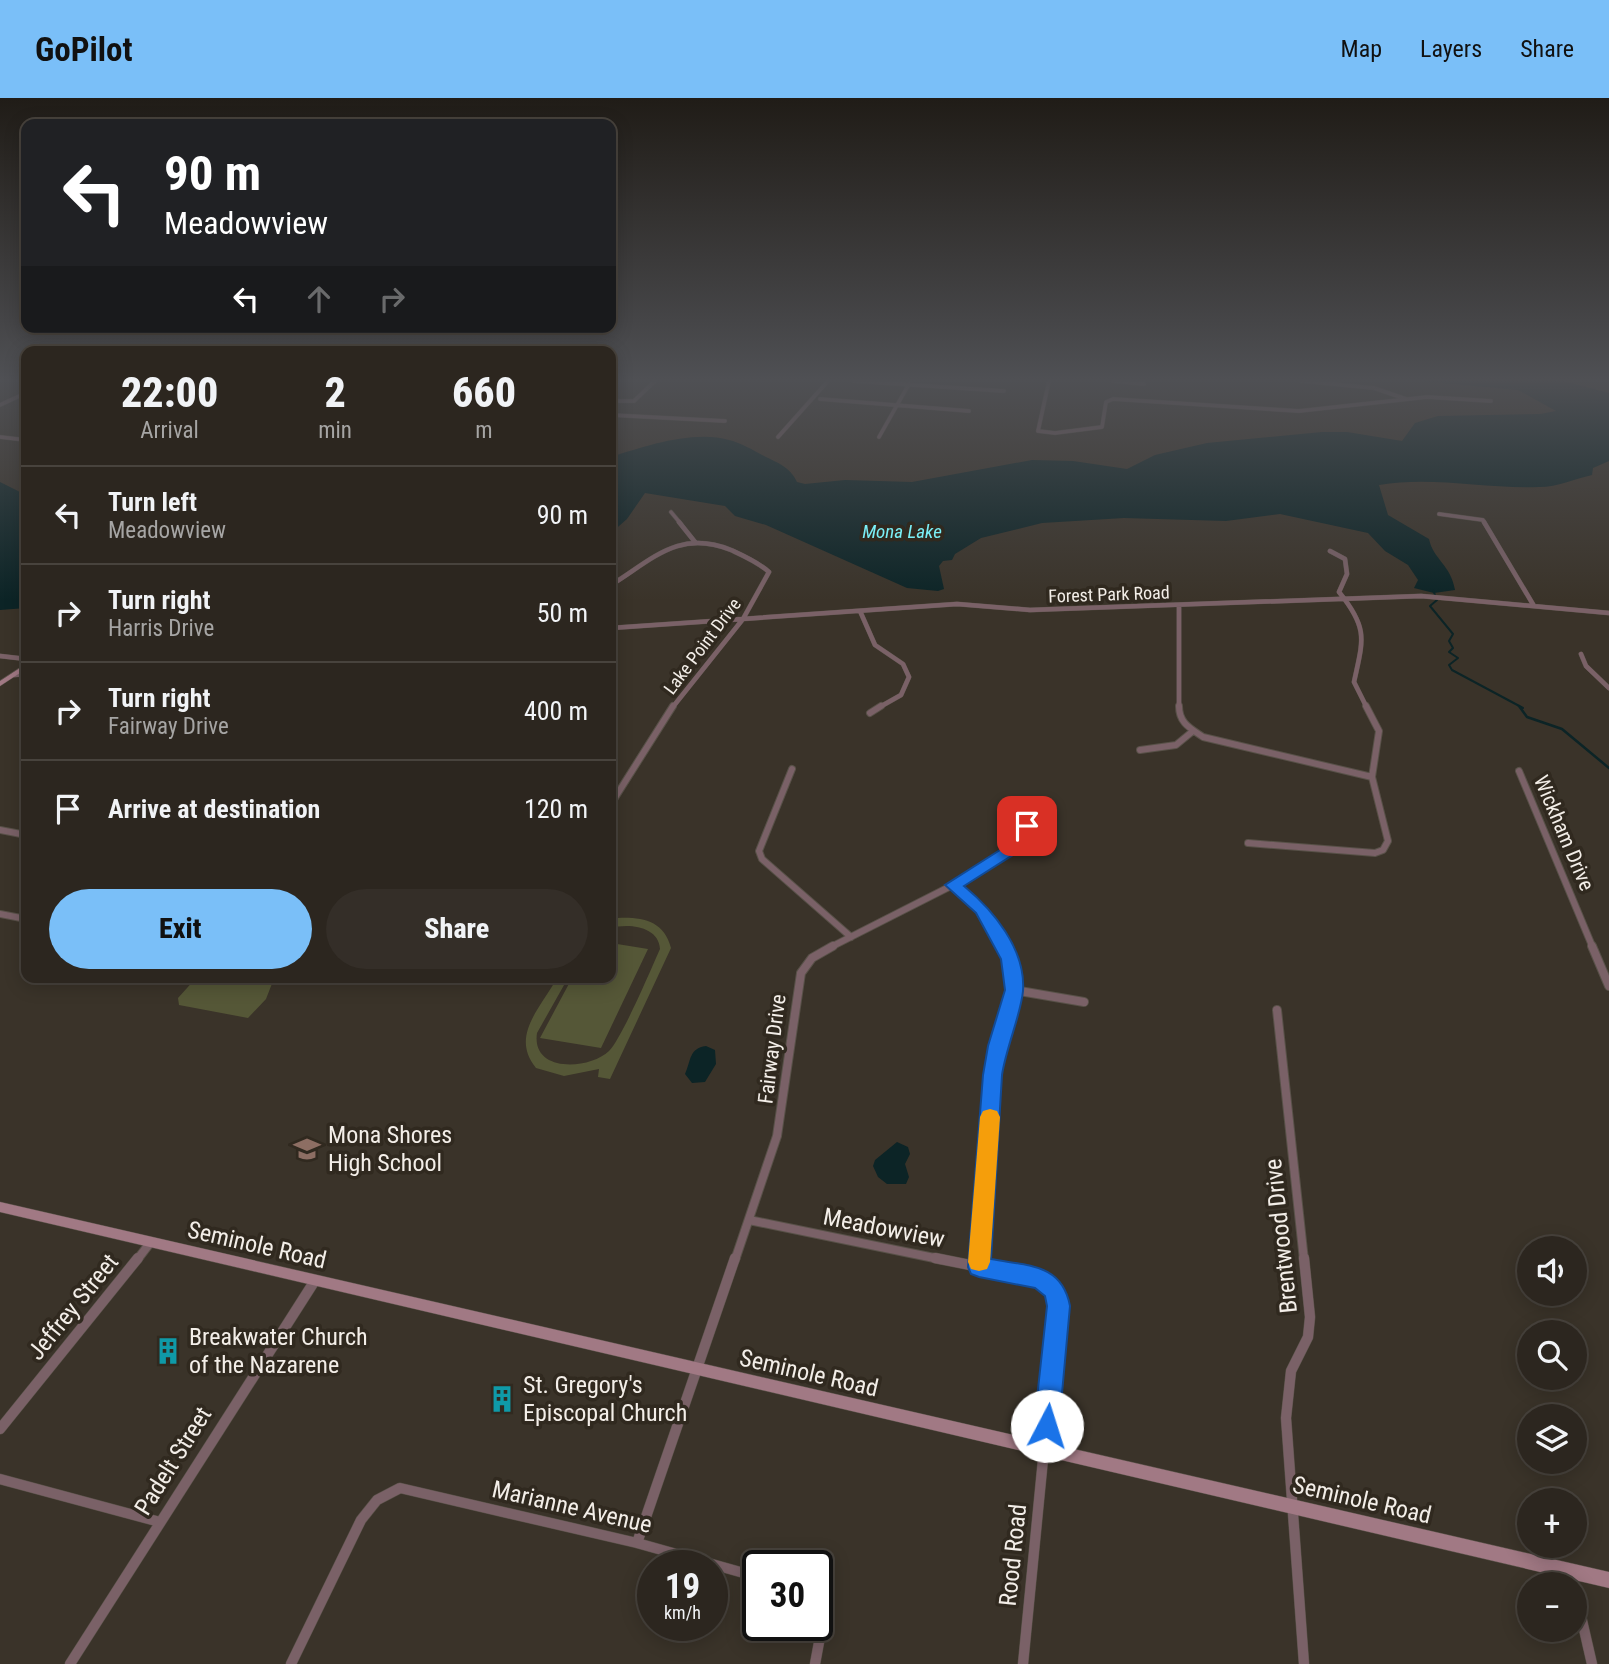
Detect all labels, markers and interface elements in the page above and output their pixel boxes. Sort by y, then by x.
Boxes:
text: GoPilot [35,30,133,69]
text: Map [1341,35,1382,63]
text: Layers [1420,35,1482,63]
text: Share [1520,35,1574,63]
text: 90 m [164,145,261,202]
icon: left [49,147,140,238]
text: Meadowview [164,204,328,242]
icon: left [227,280,265,318]
icon: ahead [300,280,338,318]
icon: right [373,280,411,318]
text: 22:00 [121,368,218,417]
text: 2 [324,368,346,417]
text: 660 [452,368,516,417]
text: Arrival [140,417,199,444]
text: min [318,417,352,444]
text: m [475,417,493,444]
text: Turn left [108,487,197,517]
icon: left [49,496,87,534]
text: 90 m [537,500,588,530]
text: Meadowview [108,517,226,544]
water label: Mona Lake [862,520,942,543]
street label: Forest Park Road [1048,581,1170,607]
text: Turn right [108,585,210,615]
icon: right [49,594,87,632]
street label: Lake Point Drive [659,594,745,698]
text: 50 m [537,598,588,628]
text: Harris Drive [108,615,214,642]
text: Turn right [108,683,210,713]
icon: right [49,692,87,730]
text: 400 m [524,696,588,726]
text: Fairway Drive [108,713,229,740]
street label: Wickham Drive [1529,772,1599,894]
icon: arrive [49,790,87,828]
text: Arrive at destination [108,794,320,824]
text: 120 m [524,794,588,824]
pin [997,796,1057,856]
icon: arrive [1008,807,1046,845]
button: Exit [49,889,312,969]
button: Share [326,889,588,969]
street label: Fairway Drive [753,993,791,1105]
place label: Mona Shores High School [328,1121,452,1177]
school or university icon: Mona Shores High School [292,1134,322,1164]
street label: Brentwood Drive [1259,1157,1303,1315]
street label: Meadowview [821,1203,947,1253]
street label: Seminole Road [185,1215,329,1275]
map controls [1517,1236,1587,1642]
button: sound [1517,1236,1587,1306]
street label: Jeffrey Street [22,1248,124,1366]
button: search [1517,1320,1587,1390]
place label: Breakwater Church of the Nazarene [189,1323,368,1379]
building icon: Breakwater Church of the Nazarene [153,1336,183,1366]
street label: Seminole Road [737,1343,881,1403]
place label: St. Gregory's Episcopal Church [523,1371,687,1427]
building icon: St. Gregory's Episcopal Church [487,1384,517,1414]
position arrow [1010,1389,1084,1463]
street label: Padelt Street [129,1402,217,1520]
button: layers [1517,1404,1587,1474]
street label: Seminole Road [1290,1470,1434,1530]
street label: Marianne Avenue [489,1475,655,1539]
button: + [1517,1488,1587,1558]
street label: Rood Road [994,1503,1032,1607]
speed limit sign: 30 [742,1550,833,1641]
text: 19 [665,1566,700,1607]
button: − [1517,1572,1587,1642]
text: km/h [664,1602,701,1623]

